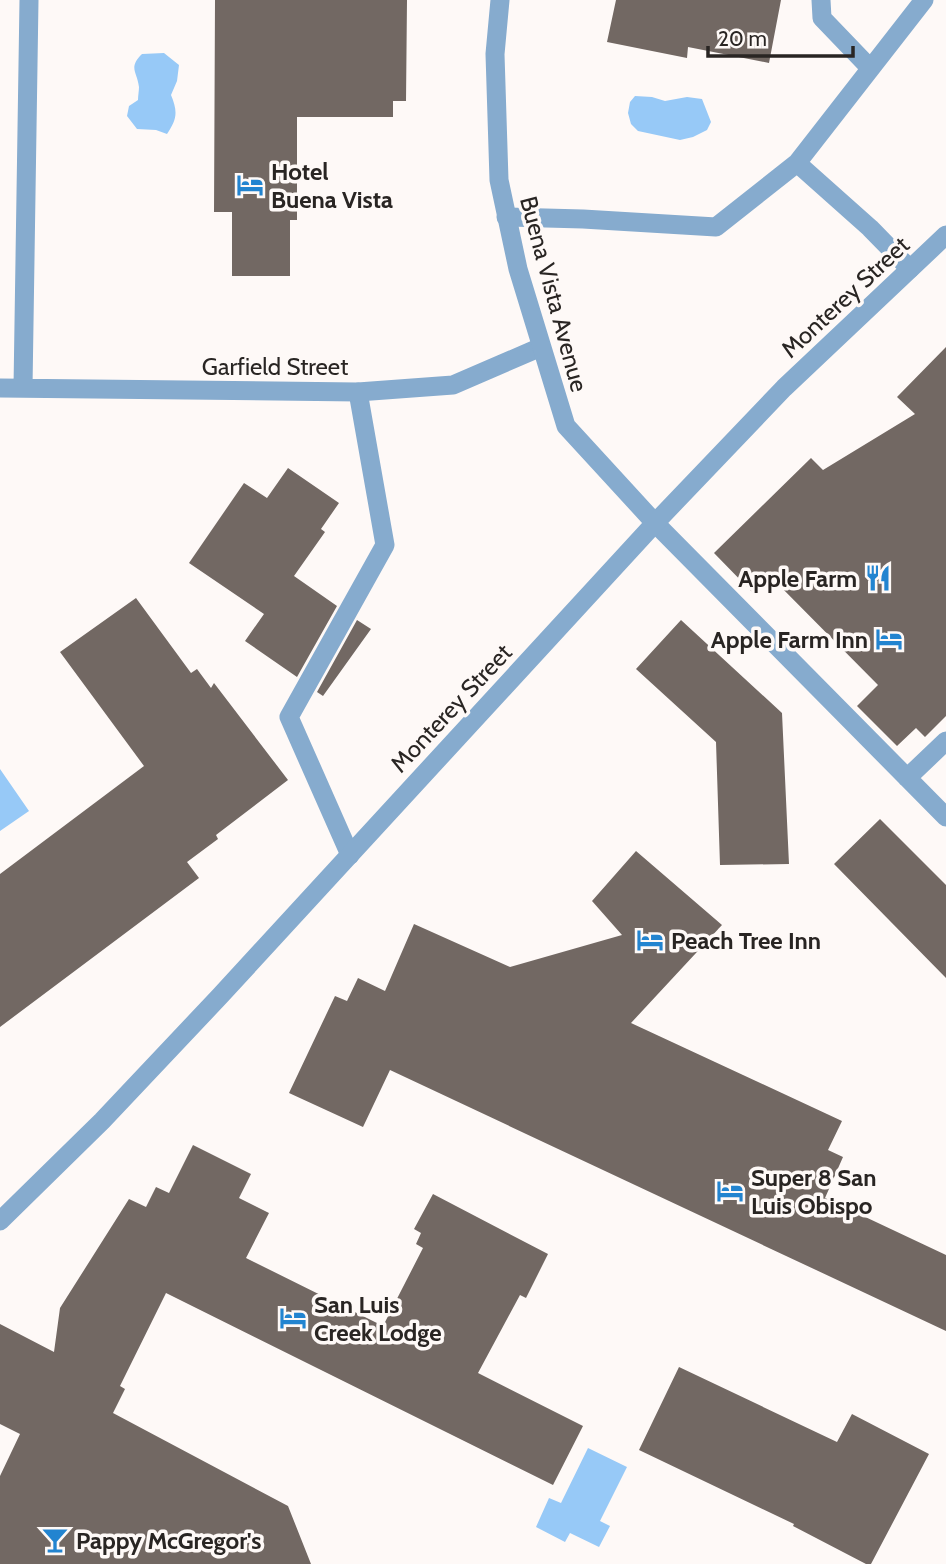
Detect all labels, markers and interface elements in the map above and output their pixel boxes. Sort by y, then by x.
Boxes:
scale bar [708,14,853,58]
text: 20 m [718,26,767,51]
place label: Hotel Buena Vista [271,157,393,214]
hotel icon: Hotel Buena Vista [235,170,265,200]
street label: Buena Vista Avenue [514,193,594,395]
street label: Monterey Street [775,230,915,364]
street label: Garfield Street [202,352,348,381]
restaurant icon: Apple Farm [863,563,893,593]
place label: Apple Farm [738,564,857,593]
hotel icon: Apple Farm Inn [874,624,904,654]
place label: Apple Farm Inn [711,625,868,654]
street label: Monterey Street [384,638,518,778]
hotel icon: Peach Tree Inn [635,925,665,955]
place label: Peach Tree Inn [671,926,821,955]
place label: Super 8 San Luis Obispo [751,1163,876,1220]
hotel icon: Super 8 San Luis Obispo [715,1176,745,1206]
place label: San Luis Creek Lodge [314,1290,442,1347]
hotel icon: San Luis Creek Lodge [278,1303,308,1333]
bar icon: Pappy McGregor's [40,1525,70,1555]
place label: Pappy McGregor's [76,1526,261,1555]

